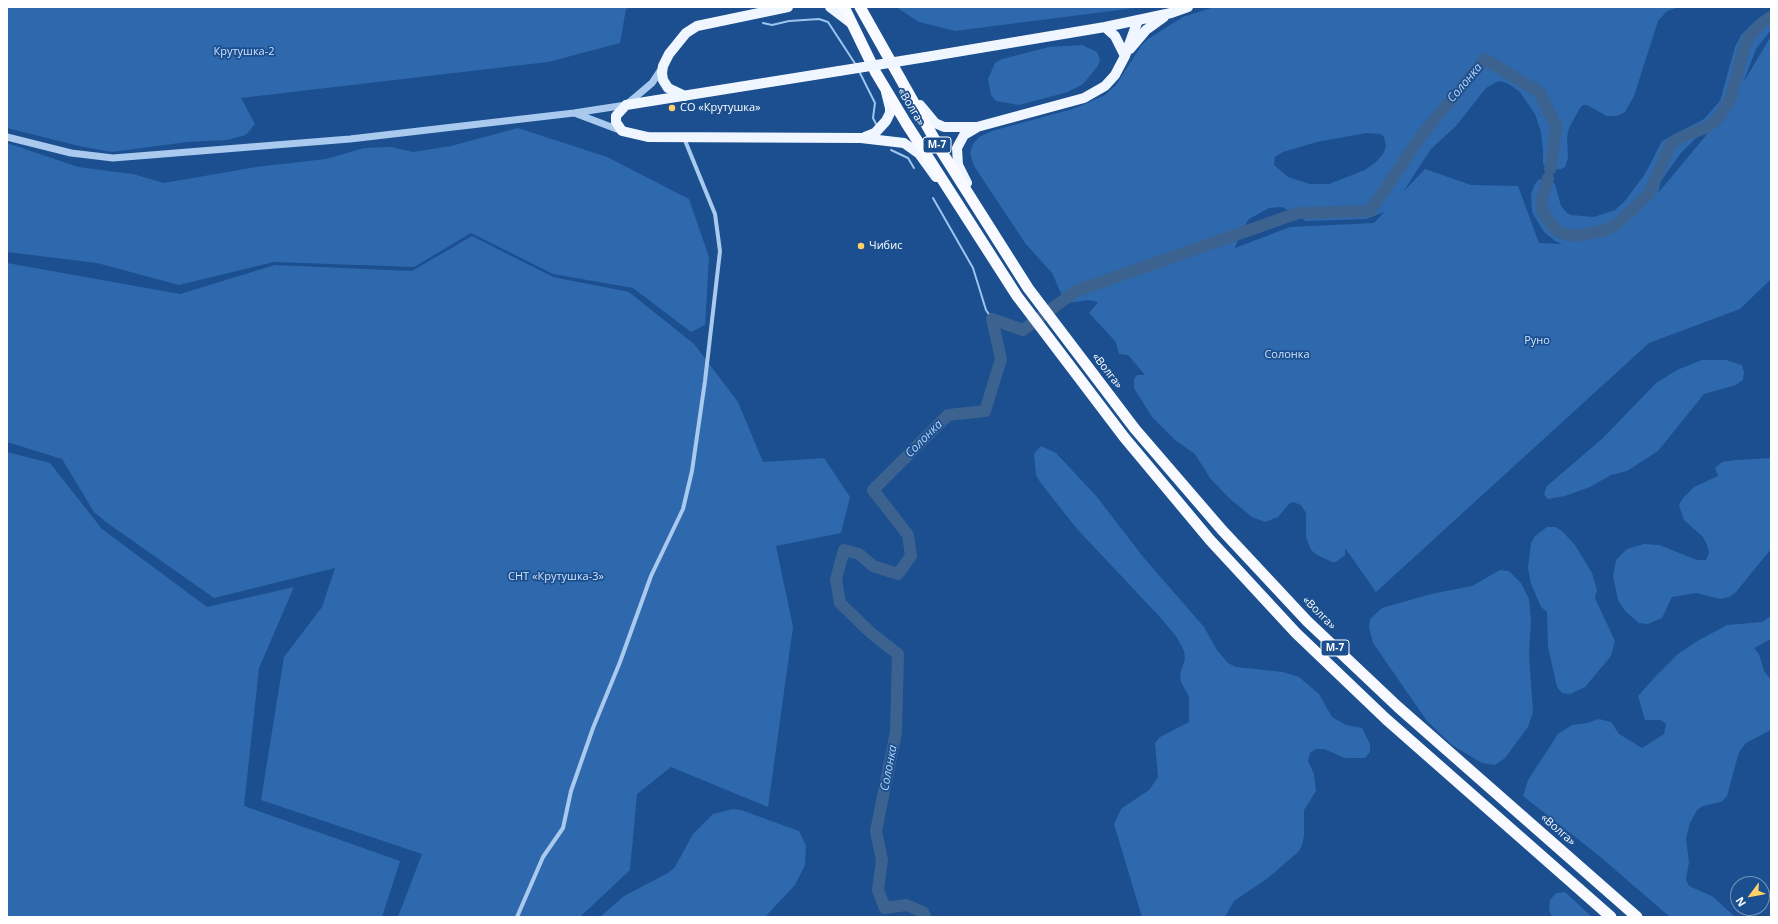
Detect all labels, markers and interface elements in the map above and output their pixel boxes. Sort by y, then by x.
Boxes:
park label: Крутушка-2 [213,45,275,59]
water label: Солонка [1444,60,1486,106]
street label: «Волга» [895,86,927,128]
place label: СО «Крутушка» [680,101,760,115]
marker: СО «Крутушка» [667,103,677,113]
road number: М-7 [923,137,951,153]
place label: Чибис [869,239,902,253]
marker: Чибис [856,241,866,251]
park label: Руно [1524,334,1550,348]
park label: Солонка [1264,348,1310,362]
street label: «Волга» [1089,350,1125,392]
water label: Солонка [902,417,946,461]
park label: СНТ «Крутушка-3» [508,570,604,584]
street label: «Волга» [1300,594,1338,632]
road number: М-7 [1321,640,1349,656]
water label: Солонка [877,744,901,792]
street label: «Волга» [1538,811,1578,849]
north arrow [1730,876,1770,916]
text: N [1732,894,1749,910]

